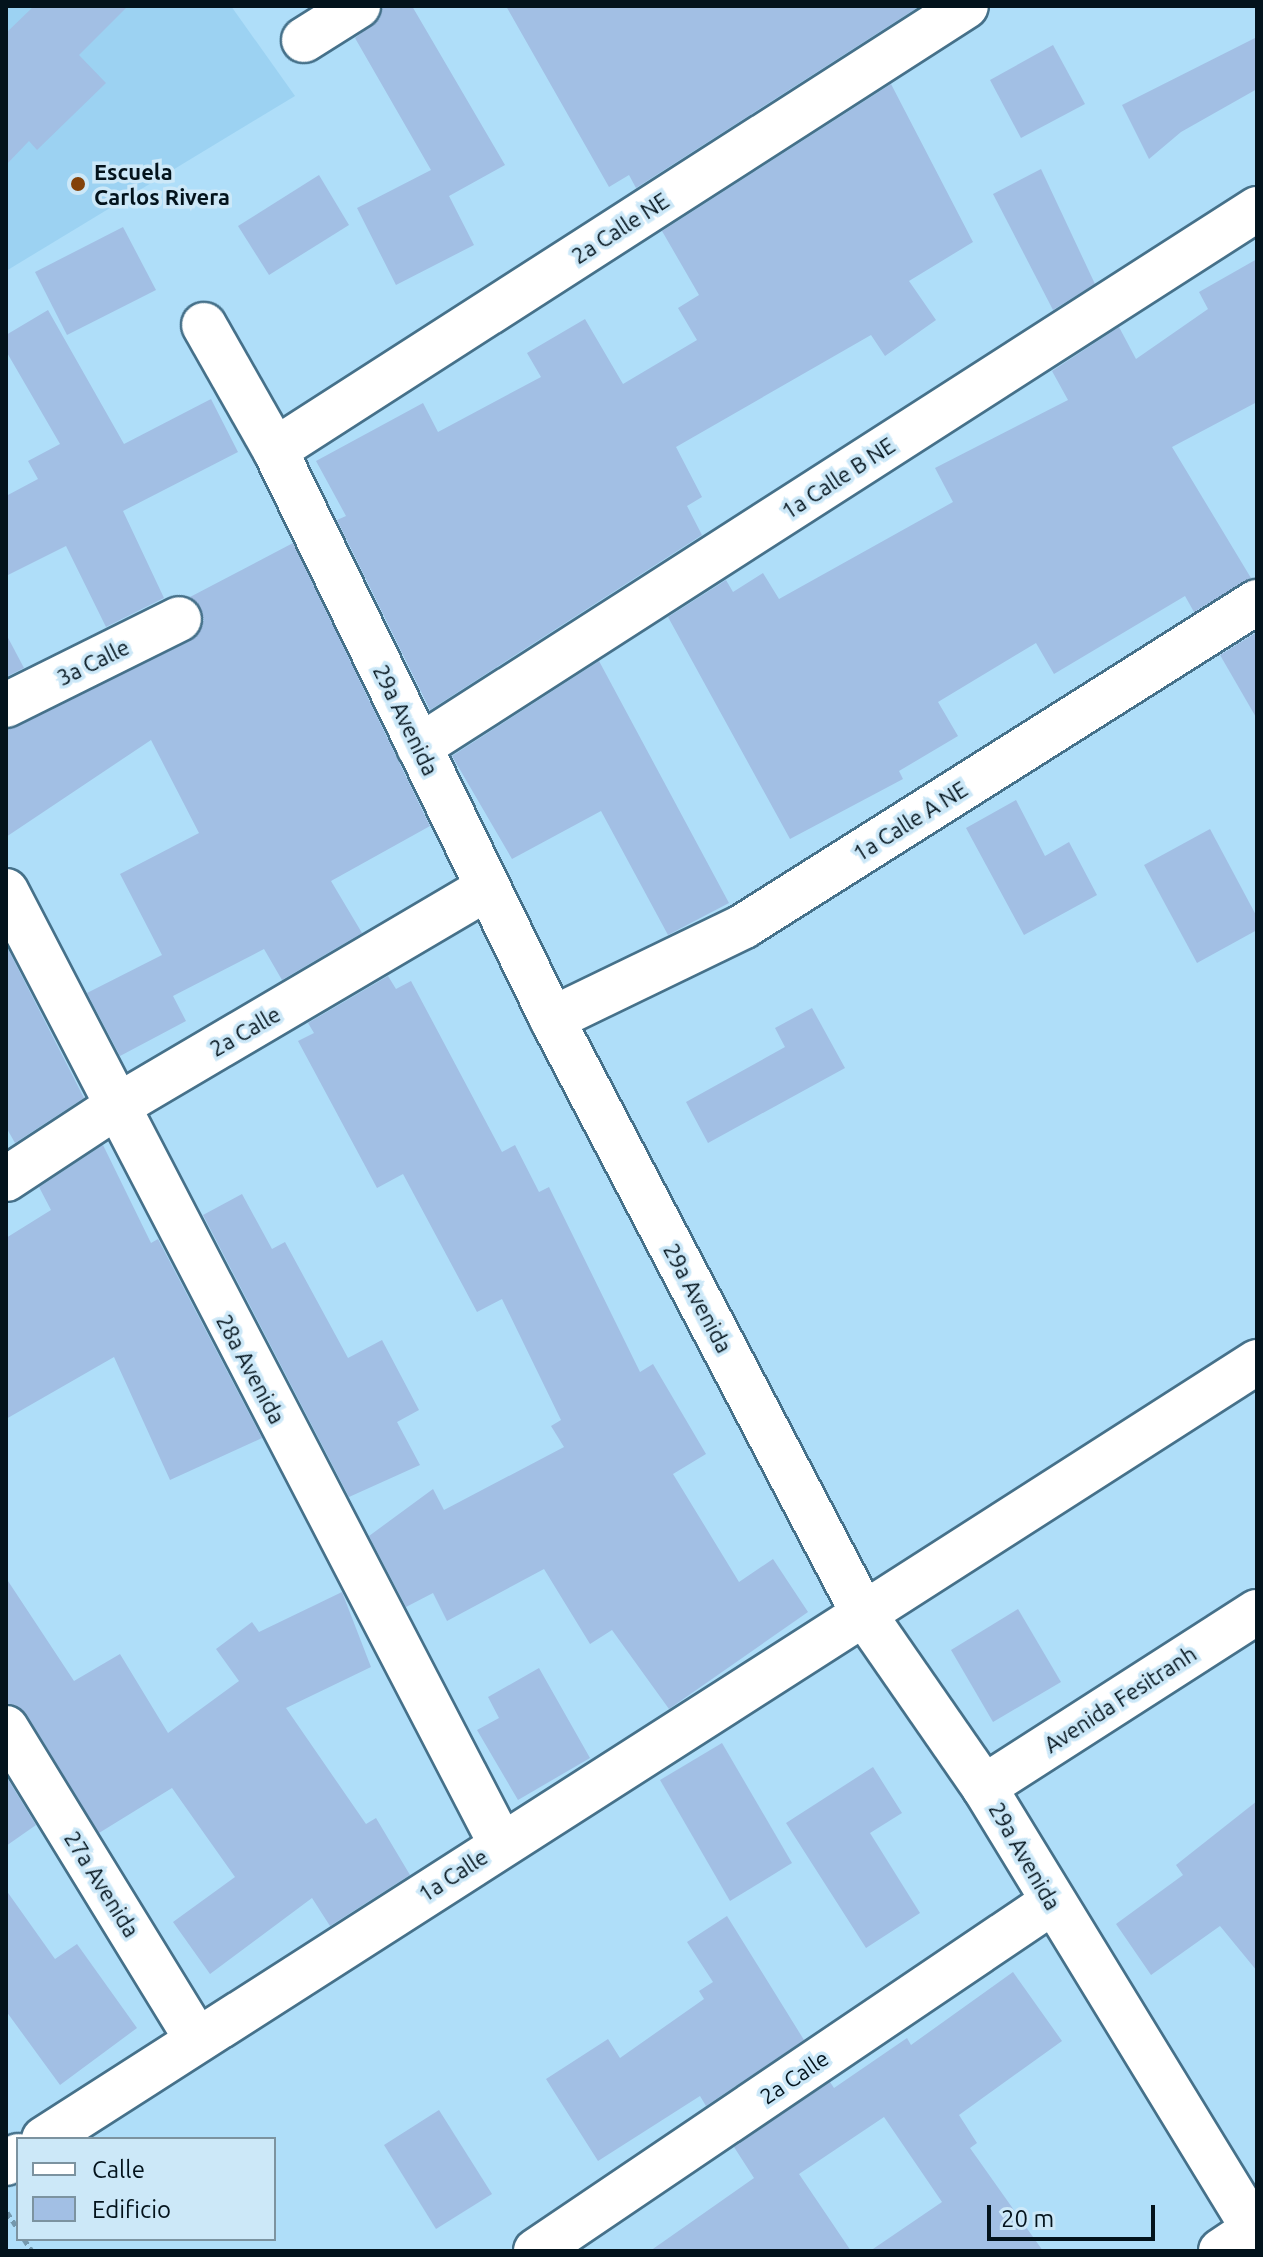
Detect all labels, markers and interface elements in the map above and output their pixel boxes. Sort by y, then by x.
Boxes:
place label: Escuela Carlos Rivera [94,158,230,210]
marker: Escuela Carlos Rivera [69,175,87,193]
street label: 2a Calle NE [567,187,673,269]
street label: 1a Calle B NE [777,432,899,524]
street label: 3a Calle [53,633,133,691]
street label: 29a Avenida [368,660,444,780]
street label: 1a Calle A NE [848,775,972,867]
street label: 2a Calle [205,1000,285,1062]
street label: 29a Avenida [658,1239,738,1357]
street label: 28a Avenida [211,1310,291,1428]
street label: Avenida Fesitranh [1039,1640,1201,1758]
street label: 29a Avenida [984,1797,1066,1915]
street label: 27a Avenida [59,1826,145,1942]
street label: 1a Calle [413,1843,493,1907]
street label: 2a Calle [755,2044,833,2110]
legend [16,2137,276,2241]
text: Calle [92,2156,145,2183]
scale bar [991,2189,1159,2239]
text: Edificio [92,2196,171,2223]
text: 20 m [1001,2205,1054,2232]

